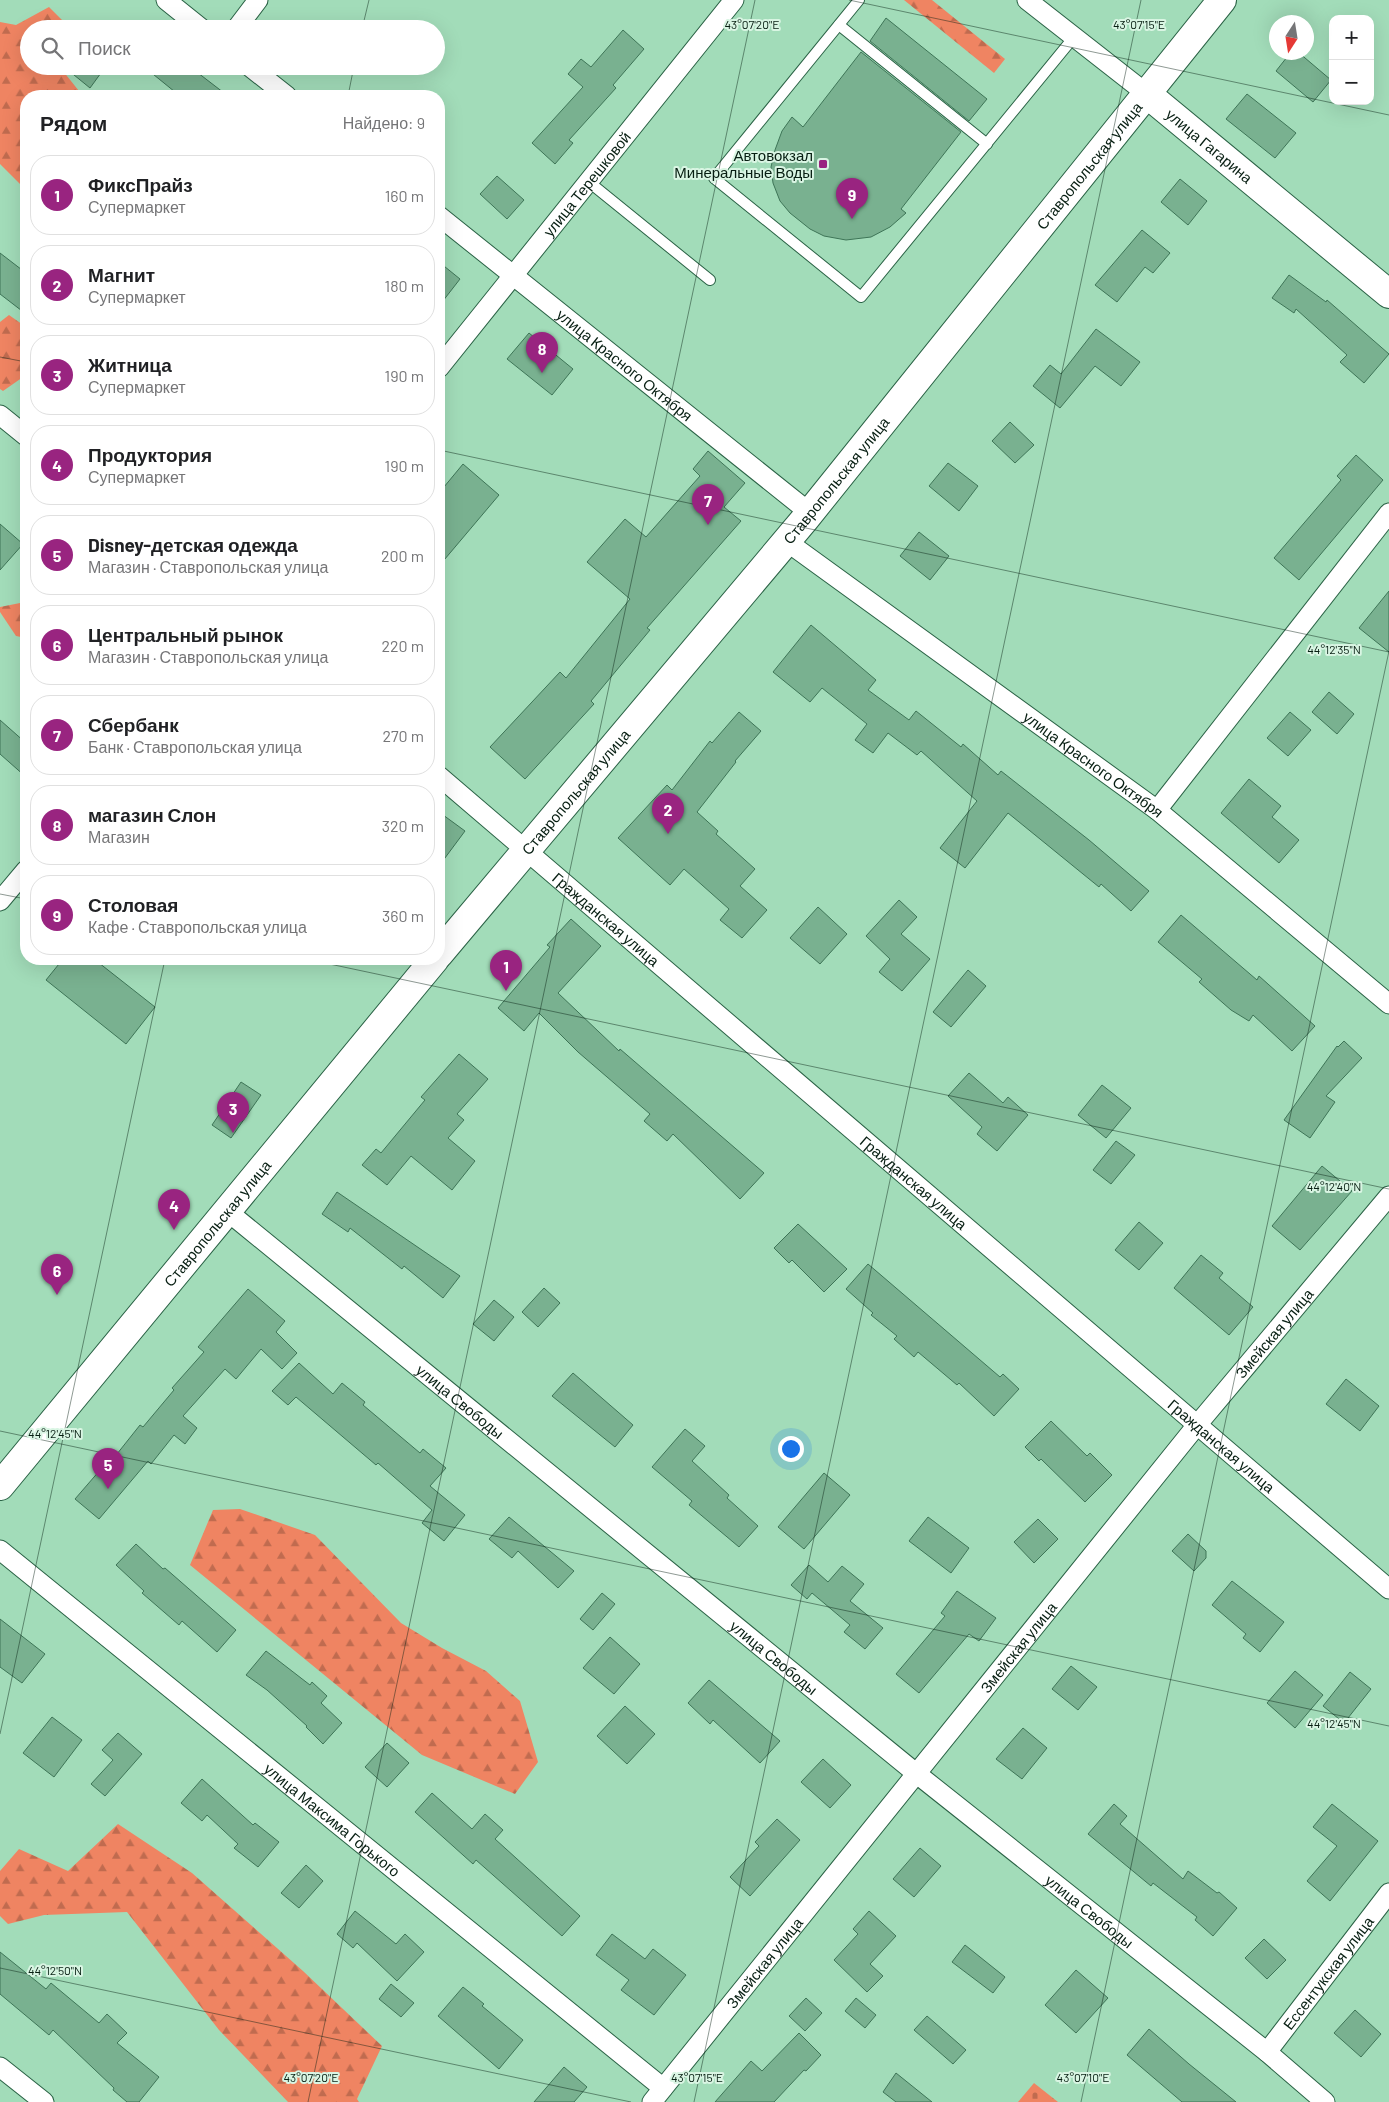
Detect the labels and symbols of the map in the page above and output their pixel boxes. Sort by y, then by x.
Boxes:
north arrow [1269,15,1314,60]
text: 43°07'20"E [724,17,780,31]
text: 43°07'15"E [1113,17,1165,31]
street label: Ставропольская улица [1032,98,1146,233]
street label: улица Гагарина [1163,105,1257,187]
street label: улица Терешковой [539,128,634,240]
place label: Автовокзал Минеральные Воды [674,146,813,181]
marker: Автовокзал Минеральные Воды [817,158,829,170]
pin: 9 [836,178,868,219]
street label: улица Красного Октября [553,305,696,424]
pin: 8 [526,332,558,373]
street label: Ставропольская улица [779,413,893,548]
pin: 7 [692,484,724,525]
text: 44°12'35"N [1307,642,1361,656]
street label: улица Красного Октября [1020,707,1167,821]
street label: Ставропольская улица [518,725,634,858]
pin: 2 [652,793,684,834]
street label: Гражданская улица [549,868,664,970]
pin: 1 [490,950,522,991]
pin: 3 [217,1092,249,1133]
street label: Гражданская улица [857,1132,971,1233]
street label: Ставропольская улица [160,1156,275,1290]
text: 44°12'40"N [1307,1179,1361,1193]
pin: 4 [158,1189,190,1230]
pin: 6 [41,1254,73,1295]
street label: Змейская улица [1231,1284,1317,1382]
street label: улица Свободы [413,1360,508,1442]
street label: Гражданская улица [1165,1395,1279,1497]
text: 44°12'45"N [28,1426,82,1440]
your location [778,1436,804,1462]
pin: 5 [92,1448,124,1489]
street label: Змейская улица [976,1598,1061,1696]
street label: улица Свободы [727,1616,821,1698]
text: 44°12'45"N [1307,1716,1361,1730]
street label: улица Максима Горького [261,1759,404,1880]
street label: улица Свободы [1042,1871,1137,1952]
street label: Ессентукская улица [1279,1912,1377,2033]
street label: Змейская улица [722,1913,807,2012]
text: 44°12'50"N [28,1963,82,1977]
text: 43°07'20"E [283,2070,339,2084]
text: 43°07'15"E [671,2070,723,2084]
text: 43°07'10"E [1057,2070,1109,2084]

